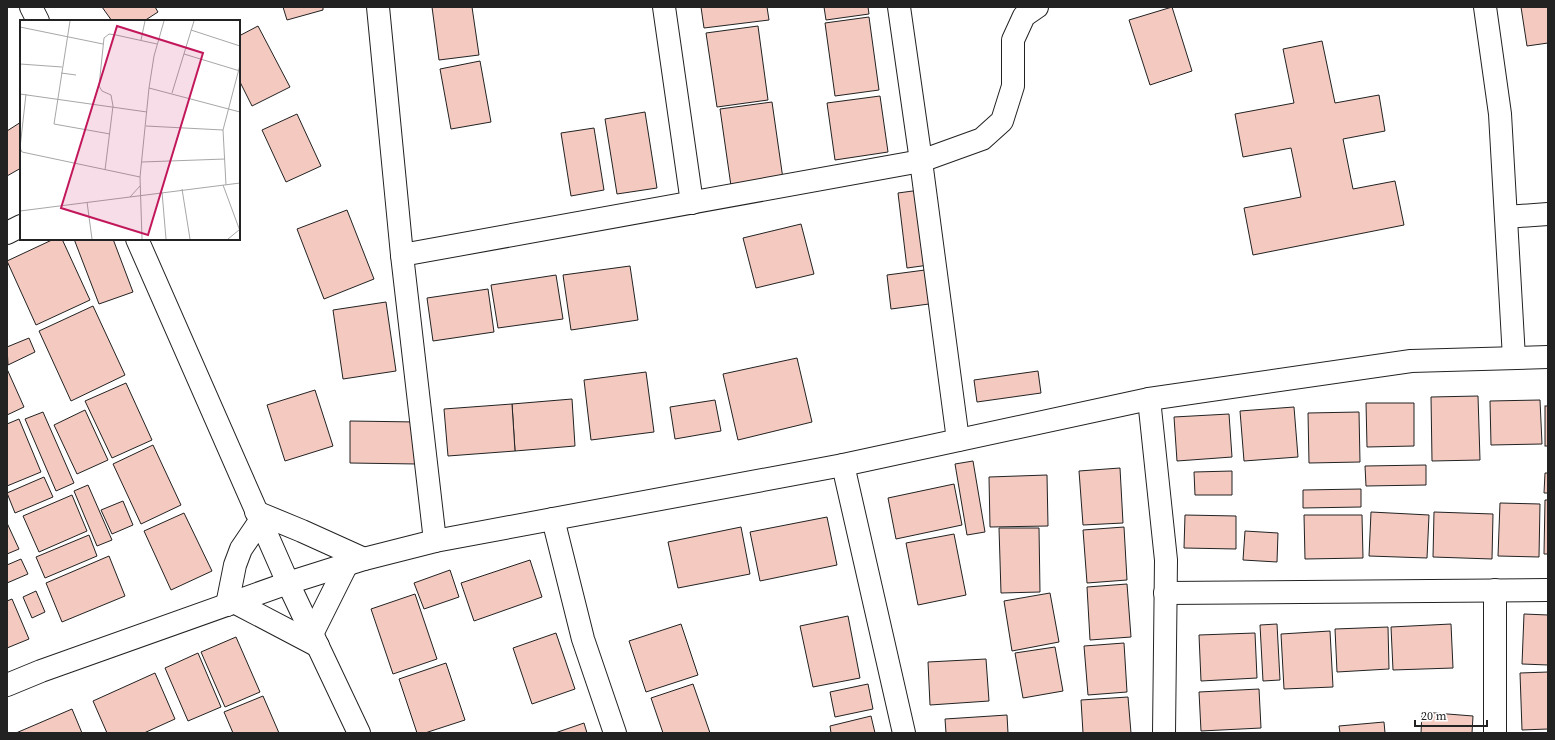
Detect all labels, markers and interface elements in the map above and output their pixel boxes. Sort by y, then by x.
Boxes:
inset map [20,20,240,240]
scale bar [1415,702,1487,728]
text: 20 m [1421,708,1447,724]

